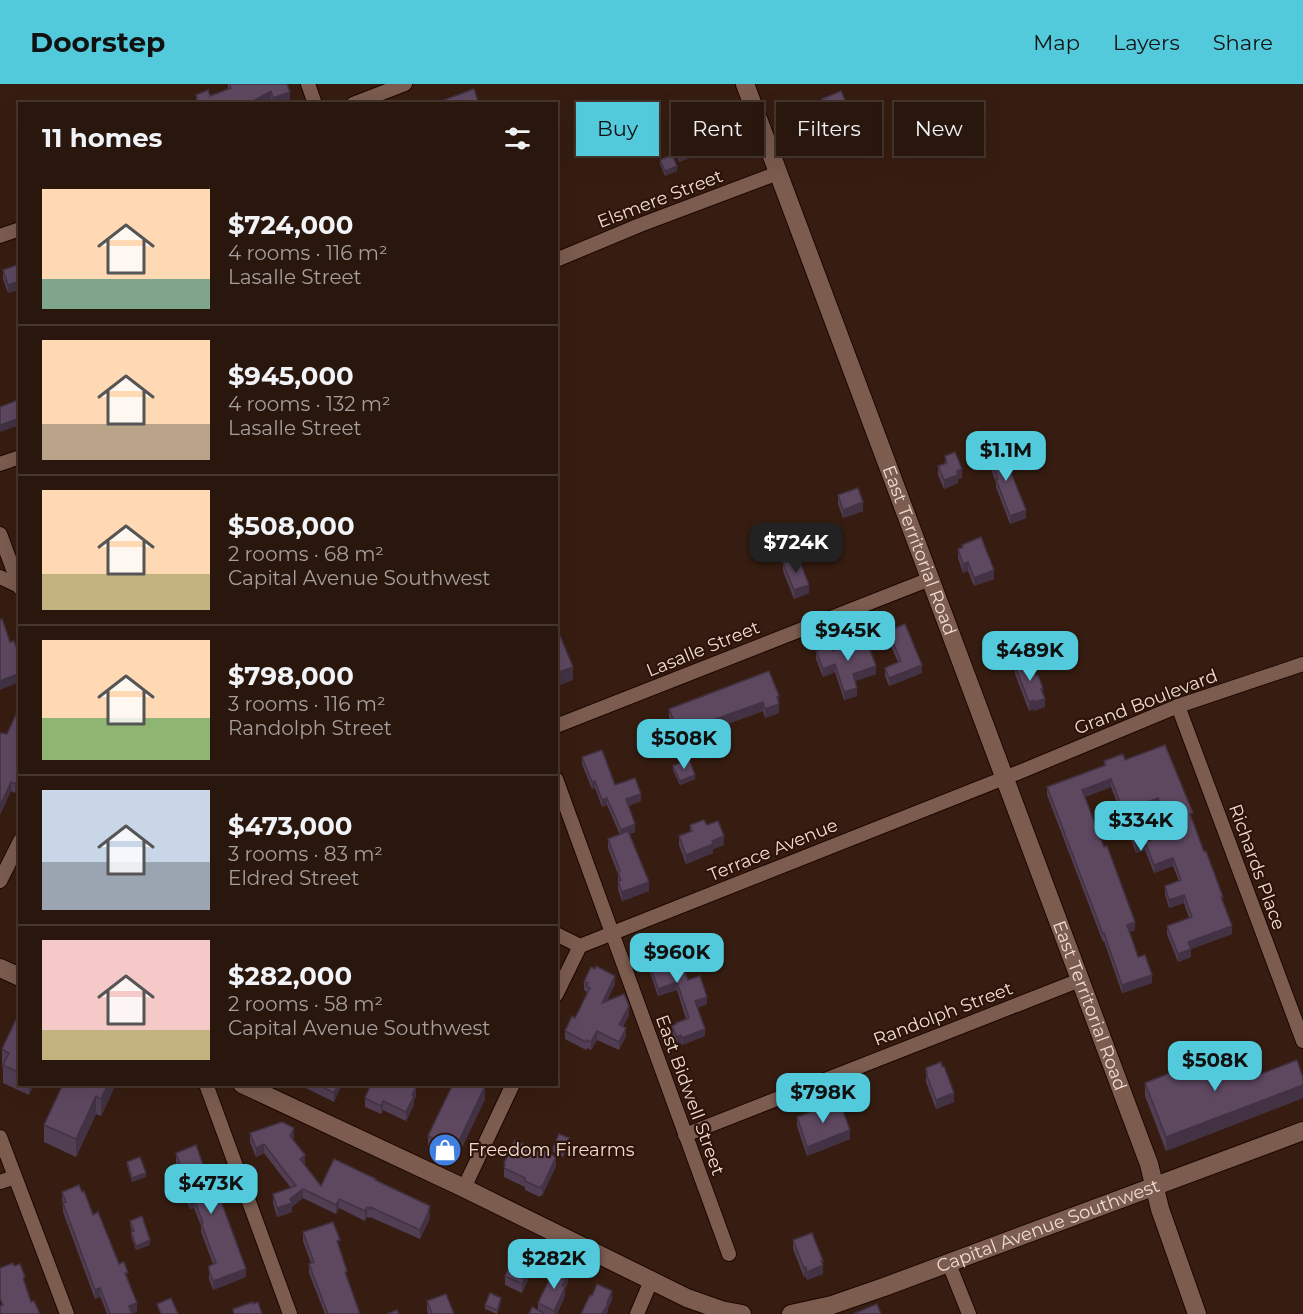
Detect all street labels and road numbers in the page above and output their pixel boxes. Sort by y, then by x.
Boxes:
street label: Elsmere Street [594,165,726,233]
street label: East Territorial Road [878,462,961,639]
street label: Lasalle Street [643,616,763,682]
street label: Grand Boulevard [1071,665,1221,739]
street label: Richards Place [1224,801,1290,933]
street label: Terrace Avenue [705,814,841,886]
street label: East Territorial Road [1048,918,1132,1094]
street label: Randolph Street [870,977,1016,1051]
street label: East Bidwell Street [651,1012,729,1178]
street label: Capital Avenue Southwest [933,1174,1163,1277]

